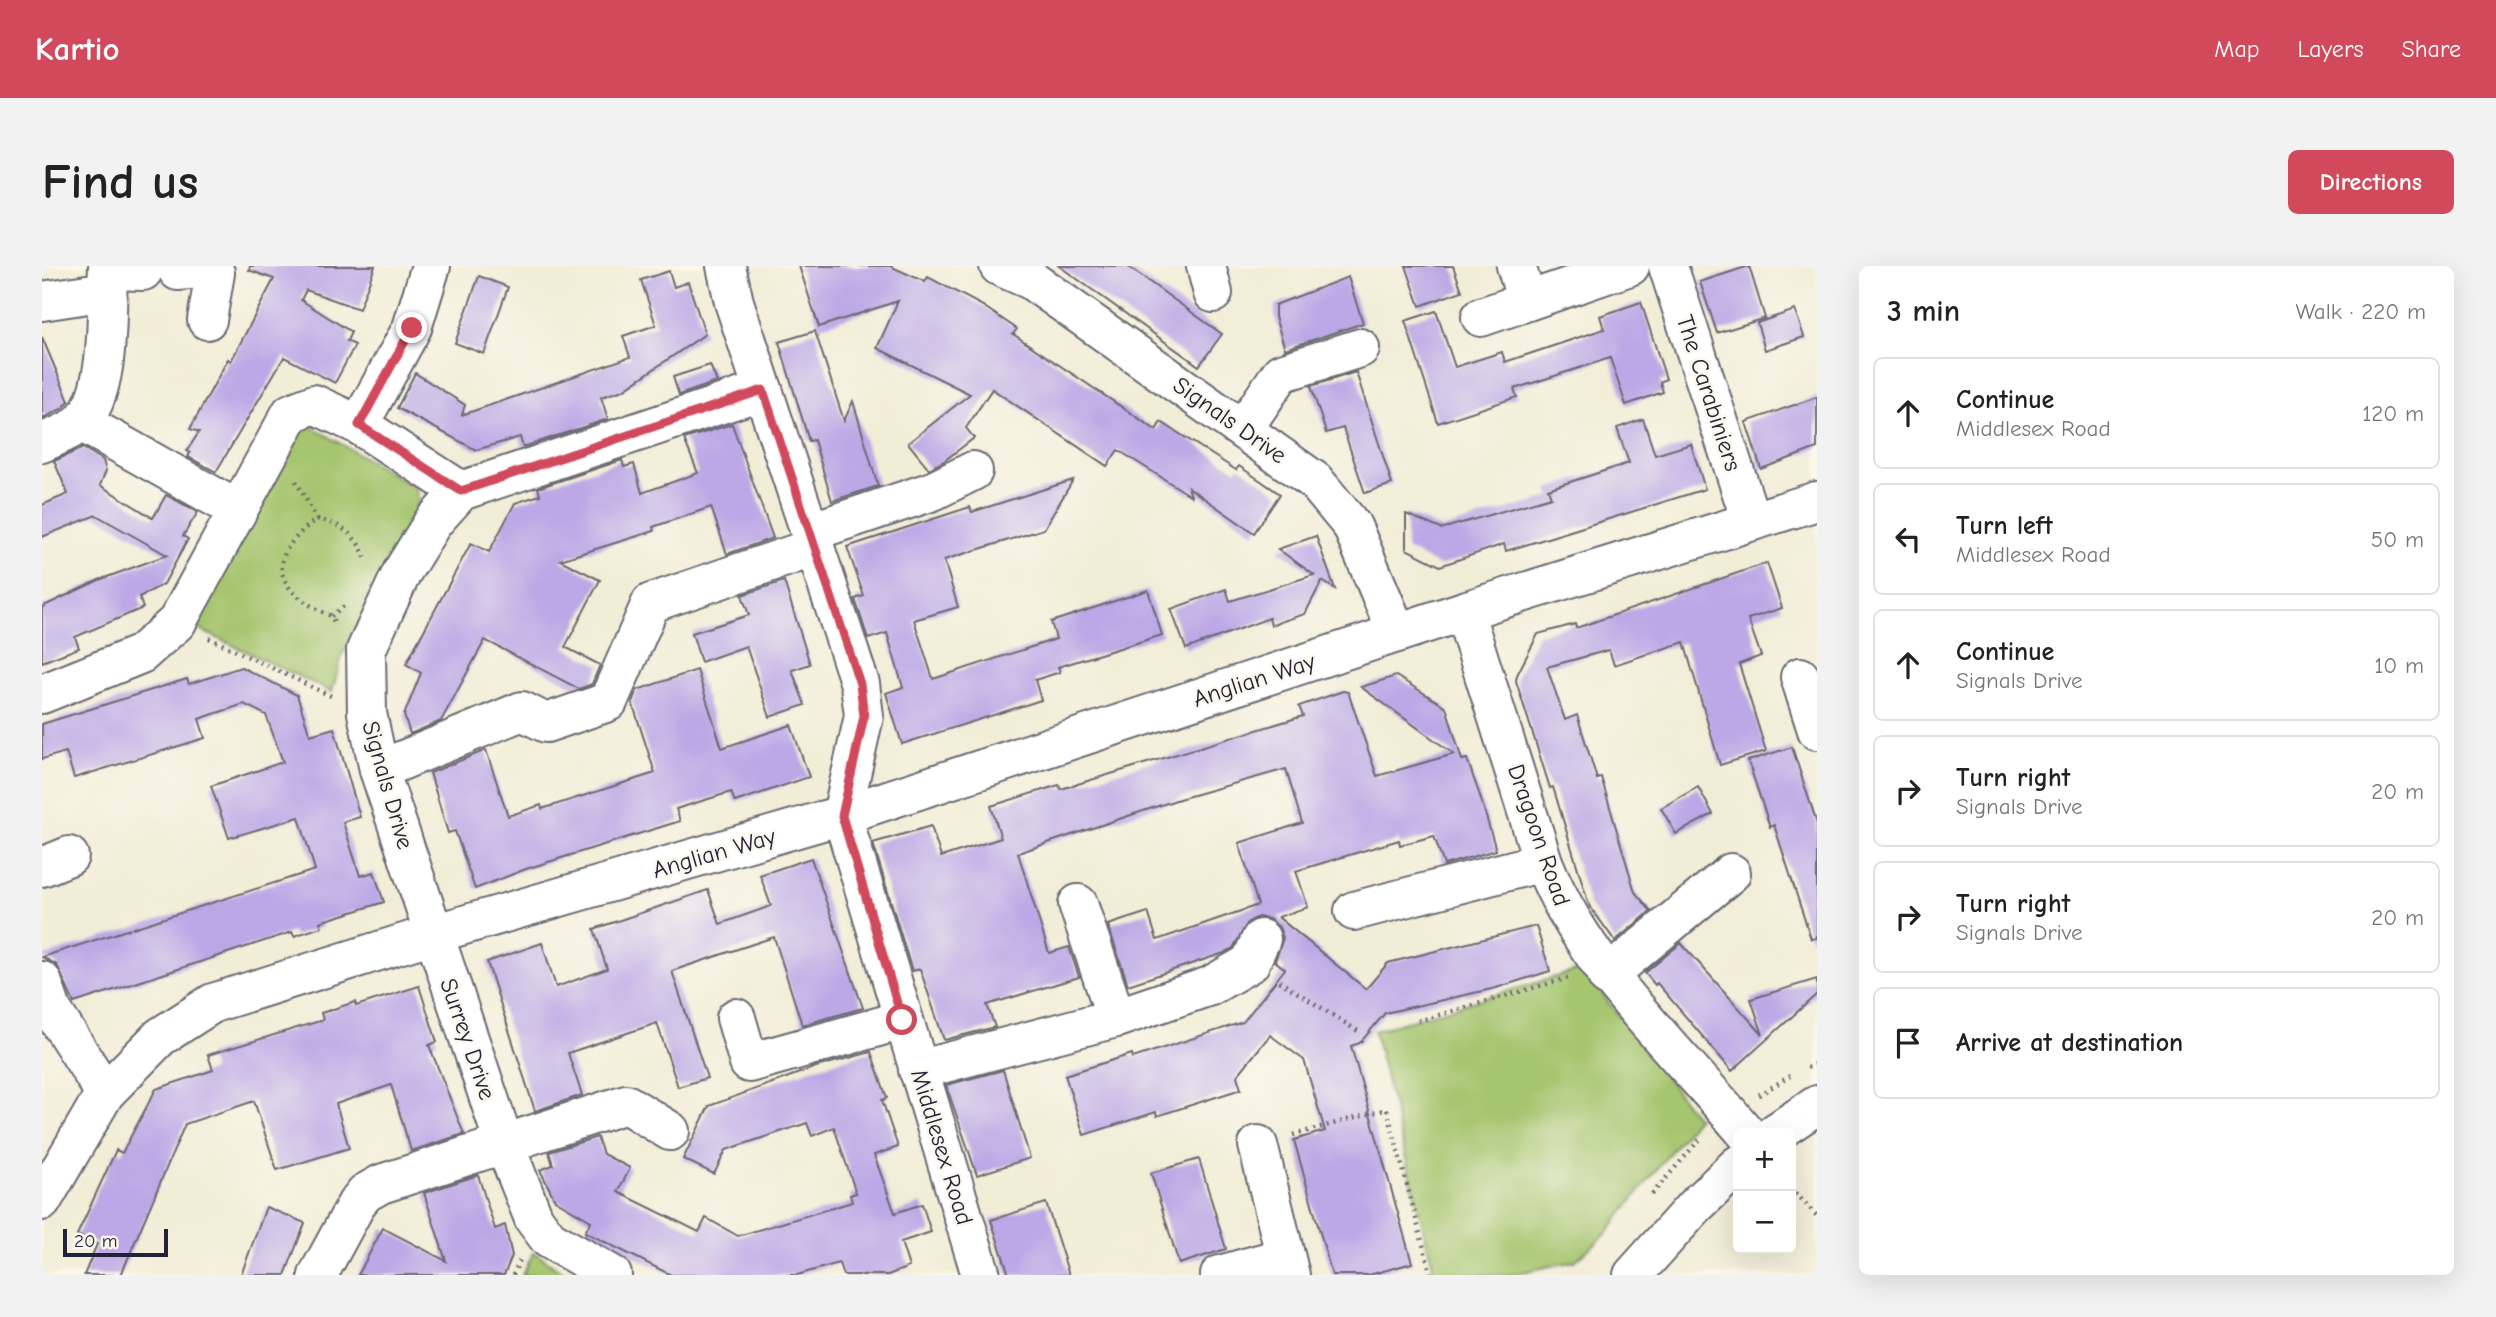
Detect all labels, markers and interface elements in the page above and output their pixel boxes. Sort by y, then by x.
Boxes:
text: Kartio [35,30,120,68]
text: Map [2214,35,2260,63]
text: Layers [2298,35,2363,63]
text: Share [2401,35,2461,63]
button: Directions [2288,150,2454,214]
text: Find us [42,154,198,210]
text: 3 min [1887,294,1960,329]
text: Walk · 220 m [2295,298,2426,325]
street label: The Carabiniers [1671,311,1747,475]
route end [396,312,427,343]
street label: Signals Drive [1168,371,1292,469]
text: Continue [1956,385,2054,415]
icon: ahead [1889,394,1927,432]
text: 120 m [2362,400,2424,427]
text: Middlesex Road [1956,415,2111,442]
text: Turn left [1956,511,2053,541]
icon: left [1889,520,1927,558]
text: 50 m [2371,526,2424,553]
text: Middlesex Road [1956,541,2111,568]
text: Continue [1956,637,2054,667]
icon: ahead [1889,646,1927,684]
street label: Anglian Way [1189,647,1319,713]
text: 10 m [2374,652,2424,679]
text: Signals Drive [1956,667,2082,694]
street label: Signals Drive [356,718,420,852]
street label: Dragoon Road [1502,761,1576,909]
text: Turn right [1956,763,2070,793]
icon: right [1889,772,1927,810]
text: 20 m [2371,778,2424,805]
text: Signals Drive [1956,793,2082,820]
street label: Anglian Way [649,822,779,884]
text: Turn right [1956,889,2070,919]
icon: right [1889,898,1927,936]
text: 20 m [2371,904,2424,931]
text: Signals Drive [1956,919,2082,946]
street label: Surrey Drive [434,975,502,1103]
route start [886,1004,917,1035]
icon: arrive [1889,1024,1927,1062]
text: Arrive at destination [1956,1028,2183,1058]
street label: Middlesex Road [905,1066,979,1228]
map controls [1733,1128,1796,1254]
button: + [1733,1128,1796,1191]
button: − [1733,1191,1796,1254]
scale bar [63,1226,168,1258]
text: 20 m [74,1230,118,1252]

